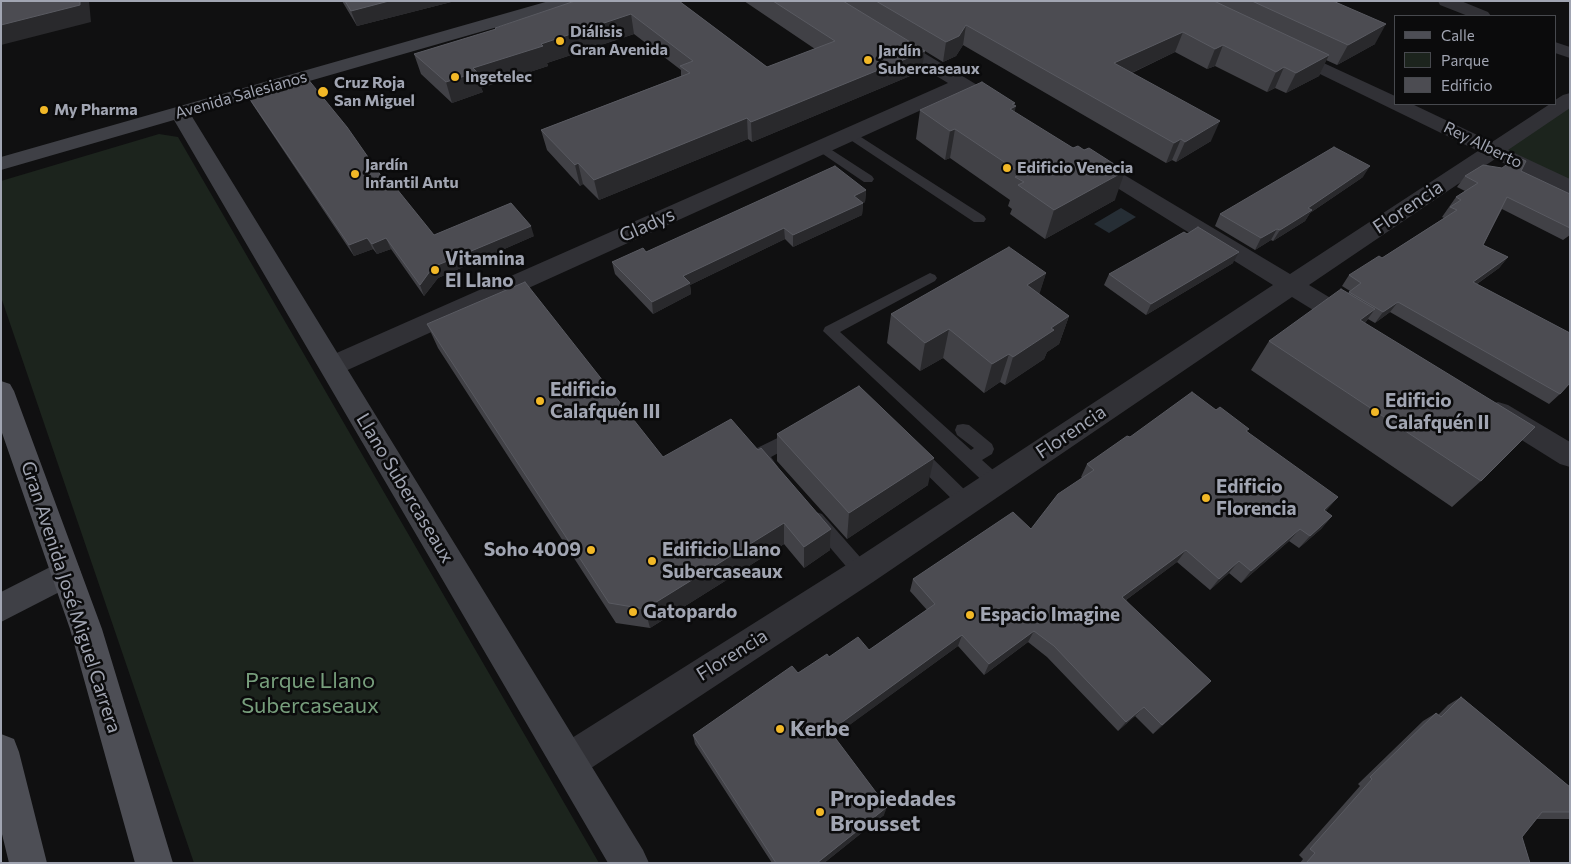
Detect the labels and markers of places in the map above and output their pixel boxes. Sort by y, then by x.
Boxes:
place label: Diálisis Gran Avenida [570,22,668,60]
marker: Diálisis Gran Avenida [554,35,566,47]
place label: Jardín Subercaseaux [878,41,980,79]
marker: Jardín Subercaseaux [862,54,874,66]
place label: Ingetelec [465,67,532,87]
marker: Ingetelec [449,71,461,83]
place label: Cruz Roja San Miguel [334,73,415,111]
marker: Cruz Roja San Miguel [316,85,330,99]
place label: My Pharma [54,100,138,120]
marker: My Pharma [38,104,50,116]
place label: Jardín Infantil Antu [365,155,459,193]
place label: Edificio Venecia [1017,158,1133,178]
marker: Edificio Venecia [1001,162,1013,174]
marker: Jardín Infantil Antu [349,168,361,180]
place label: Vitamina El Llano [445,248,525,292]
marker: Vitamina El Llano [429,264,441,276]
place label: Edificio Calafquén III [550,379,660,423]
place label: Edificio Calafquén II [1385,390,1489,434]
marker: Edificio Calafquén III [534,395,546,407]
marker: Edificio Calafquén II [1369,406,1381,418]
place label: Edificio Florencia [1216,476,1297,520]
marker: Edificio Florencia [1200,492,1212,504]
place label: Soho 4009 [484,539,581,561]
place label: Edificio Llano Subercaseaux [662,539,783,583]
marker: Soho 4009 [585,544,597,556]
marker: Edificio Llano Subercaseaux [646,555,658,567]
place label: Gatopardo [643,601,737,623]
place label: Espacio Imagine [980,604,1120,626]
marker: Gatopardo [627,606,639,618]
marker: Espacio Imagine [964,609,976,621]
place label: Kerbe [790,716,850,742]
marker: Kerbe [774,723,786,735]
place label: Propiedades Brousset [830,786,956,838]
marker: Propiedades Brousset [814,806,826,818]

